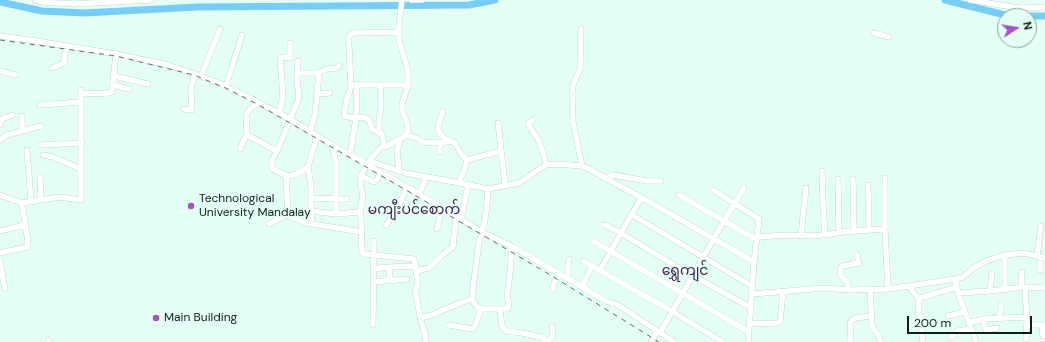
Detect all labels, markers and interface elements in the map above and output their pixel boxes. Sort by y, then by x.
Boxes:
north arrow [997,8,1037,48]
text: N [1020,20,1035,31]
place label: Technological University Mandalay [199,192,311,220]
marker: Technological University Mandalay [186,201,196,211]
district label: မကျီးပင်စောက် [368,202,460,218]
district label: ရွှေကျင် [662,263,708,279]
scale bar [909,308,1034,334]
place label: Main Building [164,311,237,325]
marker: Main Building [151,313,161,323]
text: 200 m [914,315,951,331]

